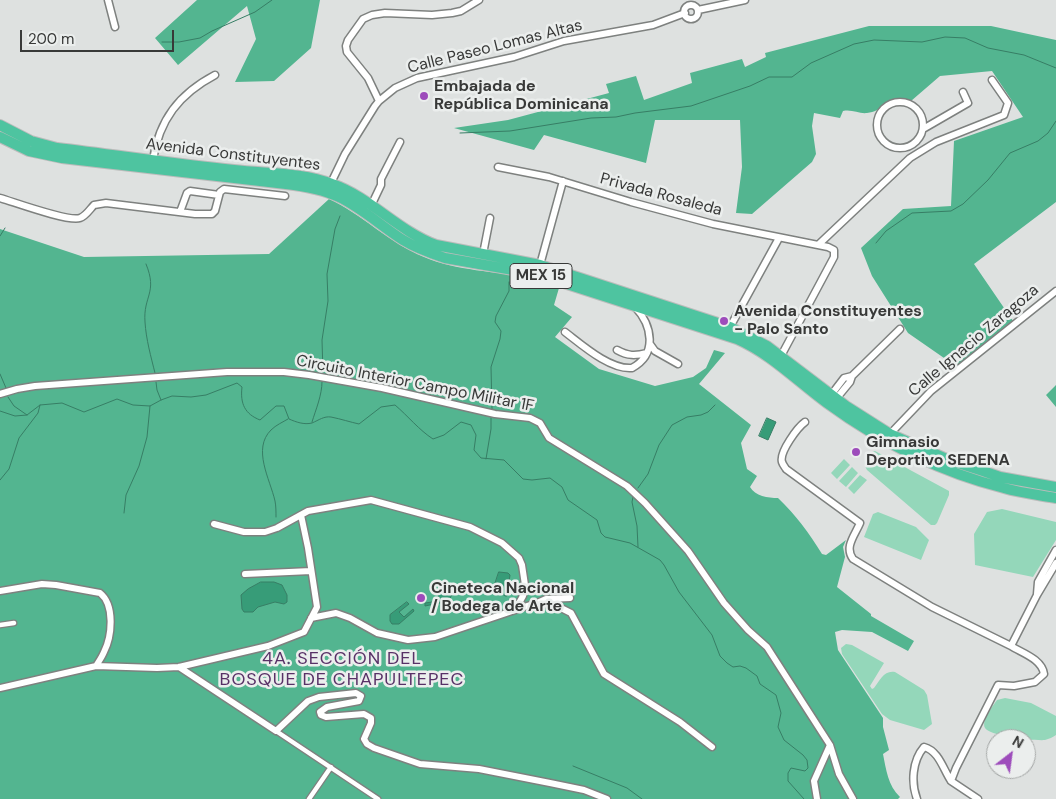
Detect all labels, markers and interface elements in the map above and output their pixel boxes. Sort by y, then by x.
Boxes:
street label: Calle Paseo Lomas Altas [406,16,584,78]
scale bar [22,20,176,52]
text: 200 m [28,29,74,49]
place label: Embajada de República Dominicana [434,77,609,115]
marker: Embajada de República Dominicana [418,90,430,102]
street label: Avenida Constituyentes [145,135,321,175]
street label: Privada Rosaleda [598,169,724,221]
road number: MEX 15 [510,264,572,288]
street label: Calle Ignacio Zaragoza [905,281,1043,401]
place label: Avenida Constituyentes - Palo Santo [734,302,922,340]
marker: Avenida Constituyentes - Palo Santo [718,315,730,327]
street label: Circuito Interior Campo Militar 1F [294,351,536,417]
place label: Gimnasio Deportivo SEDENA [866,433,1010,471]
marker: Gimnasio Deportivo SEDENA [850,446,862,458]
place label: Cineteca Nacional / Bodega de Arte [431,579,574,617]
marker: Cineteca Nacional / Bodega de Arte [415,592,427,604]
district label: 4A. SECCIÓN DEL BOSQUE DE CHAPULTEPEC [217,648,467,691]
north arrow [986,729,1036,779]
text: N [1009,732,1027,752]

